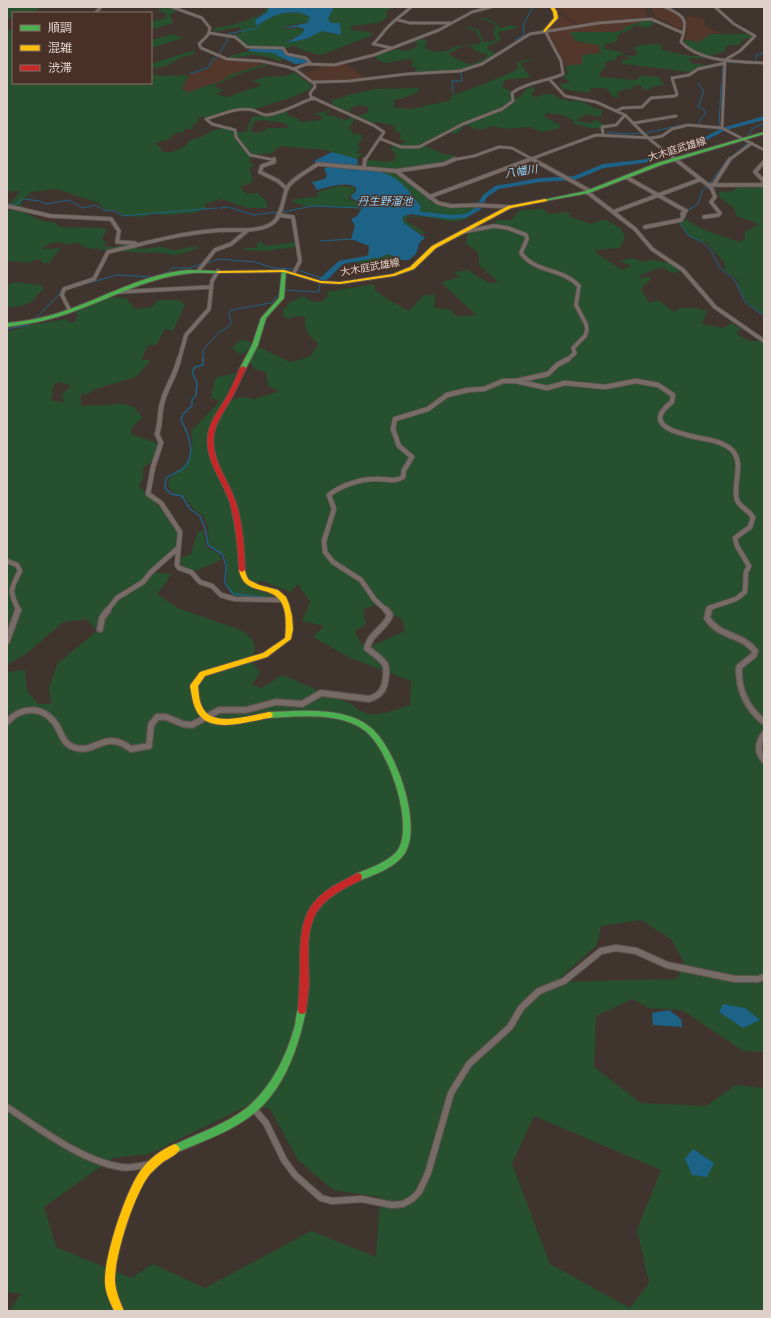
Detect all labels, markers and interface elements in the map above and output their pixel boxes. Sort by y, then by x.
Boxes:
legend [12,12,152,84]
text: 順調 [48,19,72,36]
text: 混雑 [48,39,72,56]
text: 渋滞 [48,59,72,76]
street label: 大木庭武雄線 [646,133,708,165]
water label: 八幡川 [503,160,540,181]
water label: 丹生野溜池 [358,193,413,209]
street label: 大木庭武雄線 [339,254,401,280]

